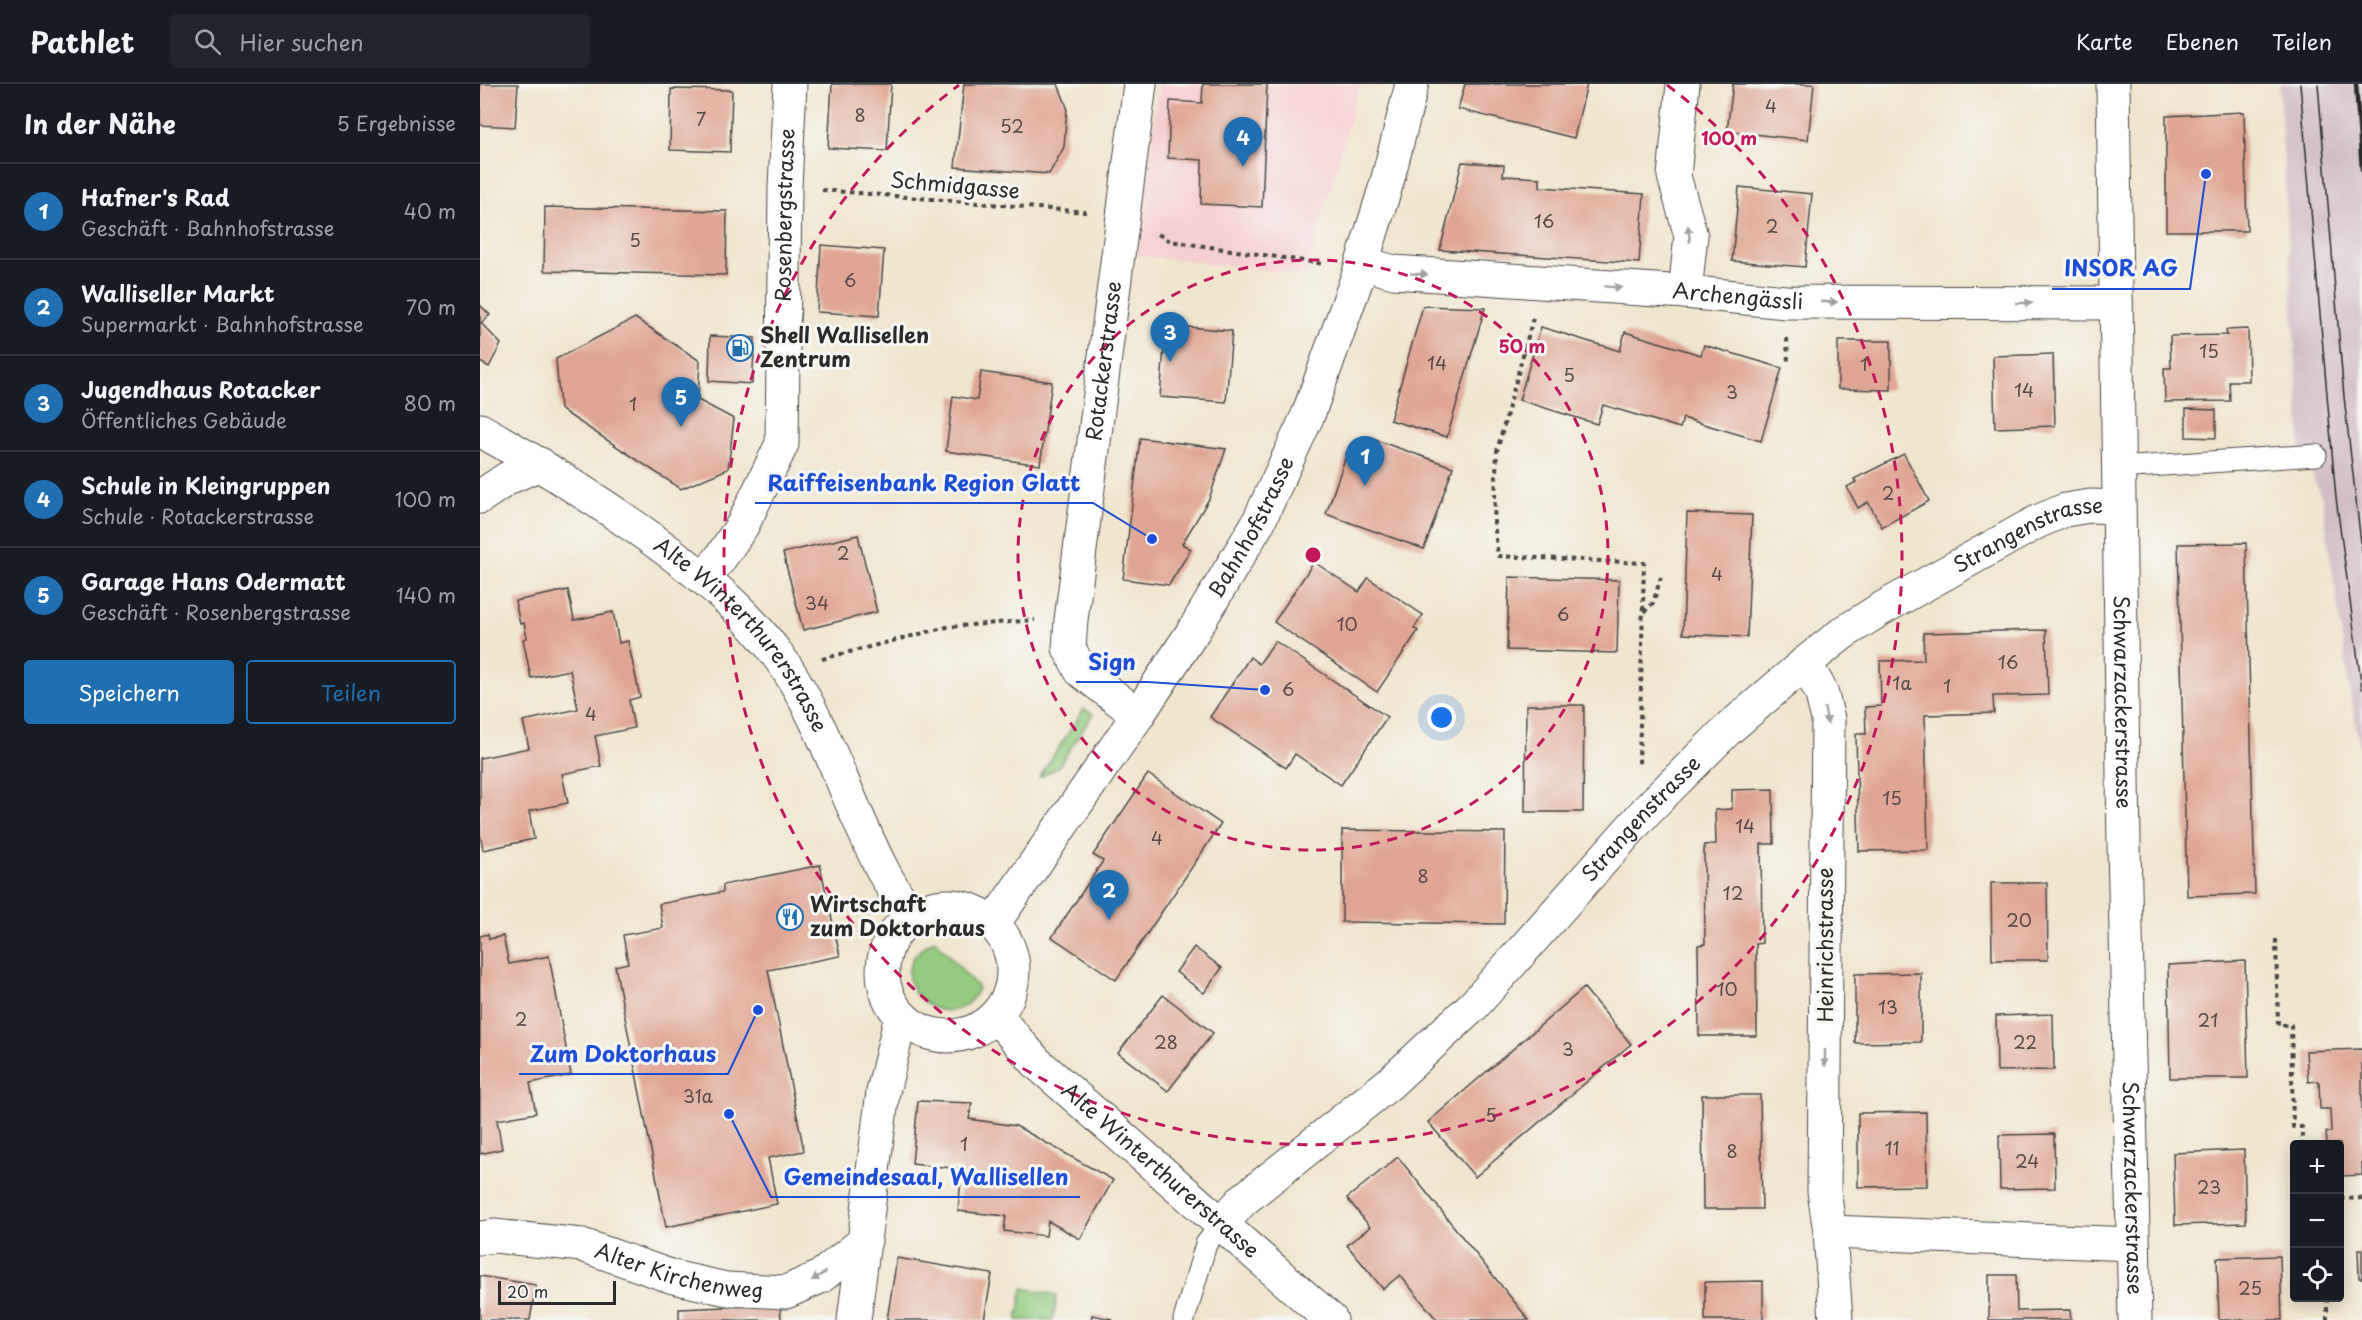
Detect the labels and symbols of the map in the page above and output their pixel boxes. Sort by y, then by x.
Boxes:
house number: 4 [1765,92,1777,119]
house number: 8 [854,101,866,128]
house number: 7 [696,105,706,132]
house number: 52 [1000,112,1024,139]
pin: 4 [1224,118,1263,167]
text: 100 m [1701,124,1757,151]
street label: Rosenbergstrasse [766,127,802,302]
street label: Schmidgasse [889,162,1021,206]
house number: 16 [1534,207,1554,234]
house number: 2 [1766,212,1778,239]
one-way arrow [1684,224,1694,243]
house number: 5 [629,226,641,253]
callout: INSOR AG [2052,249,2190,289]
text: INSOR AG [2064,250,2178,283]
house number: 6 [844,266,856,293]
one-way arrow [1409,269,1428,278]
street label: Archengässli [1672,273,1803,316]
street label: Rotackerstrasse [1076,279,1128,443]
one-way arrow [1604,282,1623,292]
one-way arrow [1819,297,1838,307]
one-way arrow [2014,298,2033,308]
pin: 3 [1150,312,1190,362]
place label: Shell Wallisellen Zentrum [760,318,929,374]
text: 50 m [1499,332,1545,359]
fuel station icon: Shell Wallisellen Zentrum [725,333,755,363]
house number: 15 [2199,337,2219,364]
house number: 14 [1427,349,1447,376]
house number: 1 [1860,350,1868,377]
house number: 5 [1563,361,1575,388]
house number: 14 [2014,376,2034,403]
pin: 5 [662,378,700,427]
house number: 3 [1726,378,1738,405]
house number: 1 [629,390,637,417]
pin: 1 [1346,436,1384,486]
street label: Bahnhofstrasse [1199,451,1301,603]
callout: Raiffeisenbank Region Glatt [755,463,1093,503]
text: Raiffeisenbank Region Glatt [768,465,1080,498]
house number: 2 [1882,479,1894,506]
street label: Strangenstrasse [1947,488,2104,580]
street label: Alte Winterthurerstrasse [648,528,837,737]
house number: 2 [837,539,849,566]
centre of rings [1303,545,1323,565]
house number: 4 [1711,560,1723,587]
house number: 34 [805,589,829,616]
street label: Schwarzackerstrasse [2106,595,2141,809]
house number: 6 [1557,600,1569,627]
house number: 10 [1336,610,1358,637]
callout: Sign [1076,642,1148,682]
text: Sign [1088,644,1136,677]
house number: 16 [1998,648,2018,675]
house number: 1a [1892,669,1912,696]
house number: 1 [1943,672,1951,699]
house number: 6 [1282,675,1294,702]
house number: 4 [585,700,597,727]
your location [1427,703,1456,732]
one-way arrow [1822,707,1831,726]
street label: Strangenstrasse [1573,747,1707,888]
house number: 15 [1882,784,1902,811]
house number: 14 [1735,812,1755,839]
house number: 4 [1151,824,1163,851]
house number: 8 [1417,862,1429,889]
street label: Heinrichstrasse [1808,867,1840,1023]
pin: 2 [1090,870,1128,920]
house number: 12 [1723,879,1743,906]
place label: Wirtschaft zum Doktorhaus [810,887,985,943]
restaurant icon: Wirtschaft zum Doktorhaus [775,902,805,932]
house number: 20 [2006,906,2032,933]
house number: 10 [1716,975,1738,1002]
house number: 13 [1878,993,1898,1020]
house number: 2 [515,1005,527,1032]
house number: 21 [2198,1006,2218,1033]
house number: 28 [1154,1028,1178,1055]
house number: 22 [2013,1028,2037,1055]
callout: Zum Doktorhaus [519,1034,728,1074]
house number: 3 [1562,1035,1574,1062]
text: Zum Doktorhaus [530,1036,716,1069]
one-way arrow [1821,1048,1830,1067]
street label: Alte Winterthurerstrasse [1056,1074,1267,1265]
street label: Schwarzackerstrasse [2115,1081,2152,1295]
house number: 31a [683,1082,714,1109]
house number: 5 [1485,1101,1497,1128]
house number: 1 [960,1130,968,1157]
house number: 11 [1884,1134,1900,1161]
house number: 8 [1726,1137,1738,1164]
house number: 24 [2015,1147,2039,1174]
callout: Gemeindesaal, Wallisellen [771,1157,1080,1197]
text: Gemeindesaal, Wallisellen [784,1159,1068,1192]
house number: 23 [2197,1173,2221,1200]
street label: Alter Kirchenweg [591,1233,764,1305]
one-way arrow [811,1270,827,1281]
house number: 25 [2238,1274,2262,1301]
scale bar [498,1278,616,1306]

